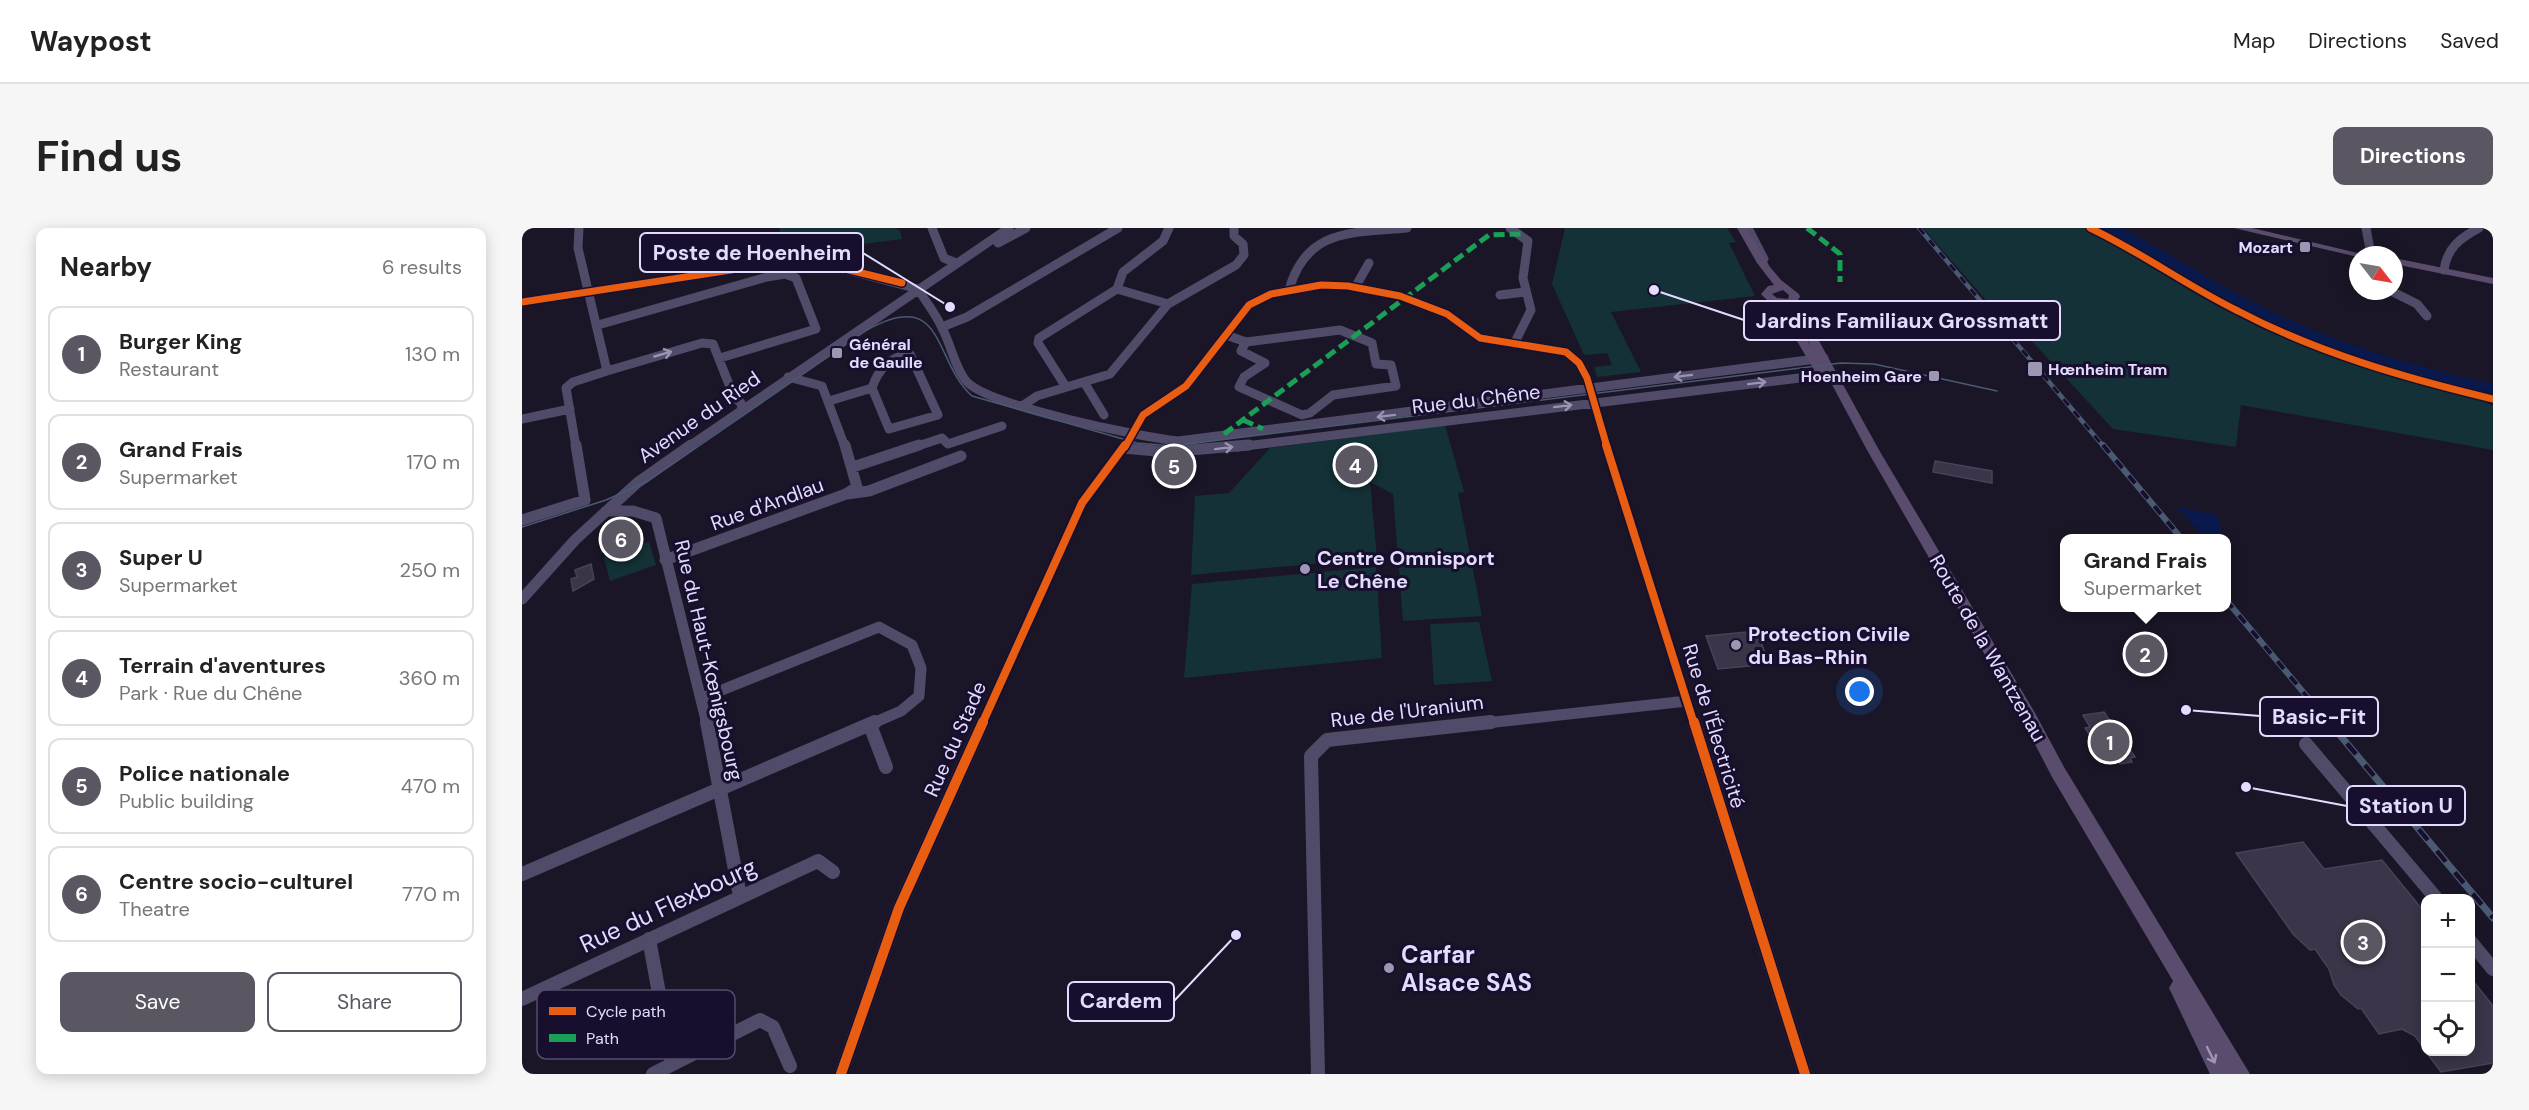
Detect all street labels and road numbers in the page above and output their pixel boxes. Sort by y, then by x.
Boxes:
street label: Avenue du Ried [633,365,765,469]
street label: Rue du Chêne [1410,378,1542,420]
street label: Rue d'Andlau [707,471,827,537]
street label: Rue du Haut-Kœnigsbourg [669,537,749,783]
street label: Route de la Wantzenau [1924,550,2052,746]
street label: Rue de l'Électricité [1677,641,1751,811]
street label: Rue du Stade [918,677,992,801]
street label: Rue de l'Uranium [1329,689,1485,733]
street label: Rue du Flexbourg [575,851,761,959]

